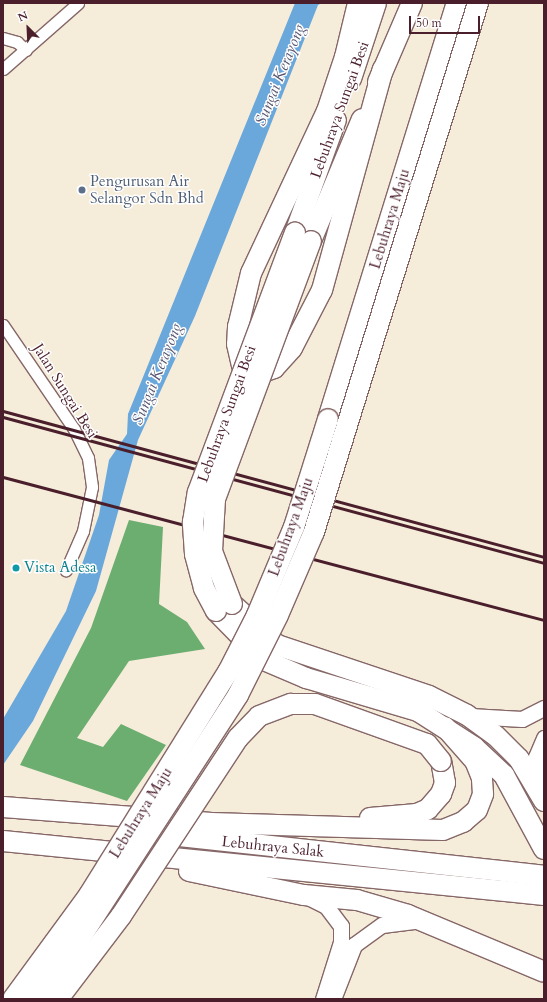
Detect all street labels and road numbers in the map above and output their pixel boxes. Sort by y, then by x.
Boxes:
street label: Lebuhraya Sungai Besi [307,39,373,181]
street label: Lebuhraya Maju [366,167,414,271]
street label: Jalan Sungai Besi [29,340,101,442]
street label: Lebuhraya Sungai Besi [194,343,260,485]
street label: Lebuhraya Maju [265,475,317,579]
street label: Lebuhraya Maju [106,764,176,862]
street label: Lebuhraya Salak [221,833,325,861]

